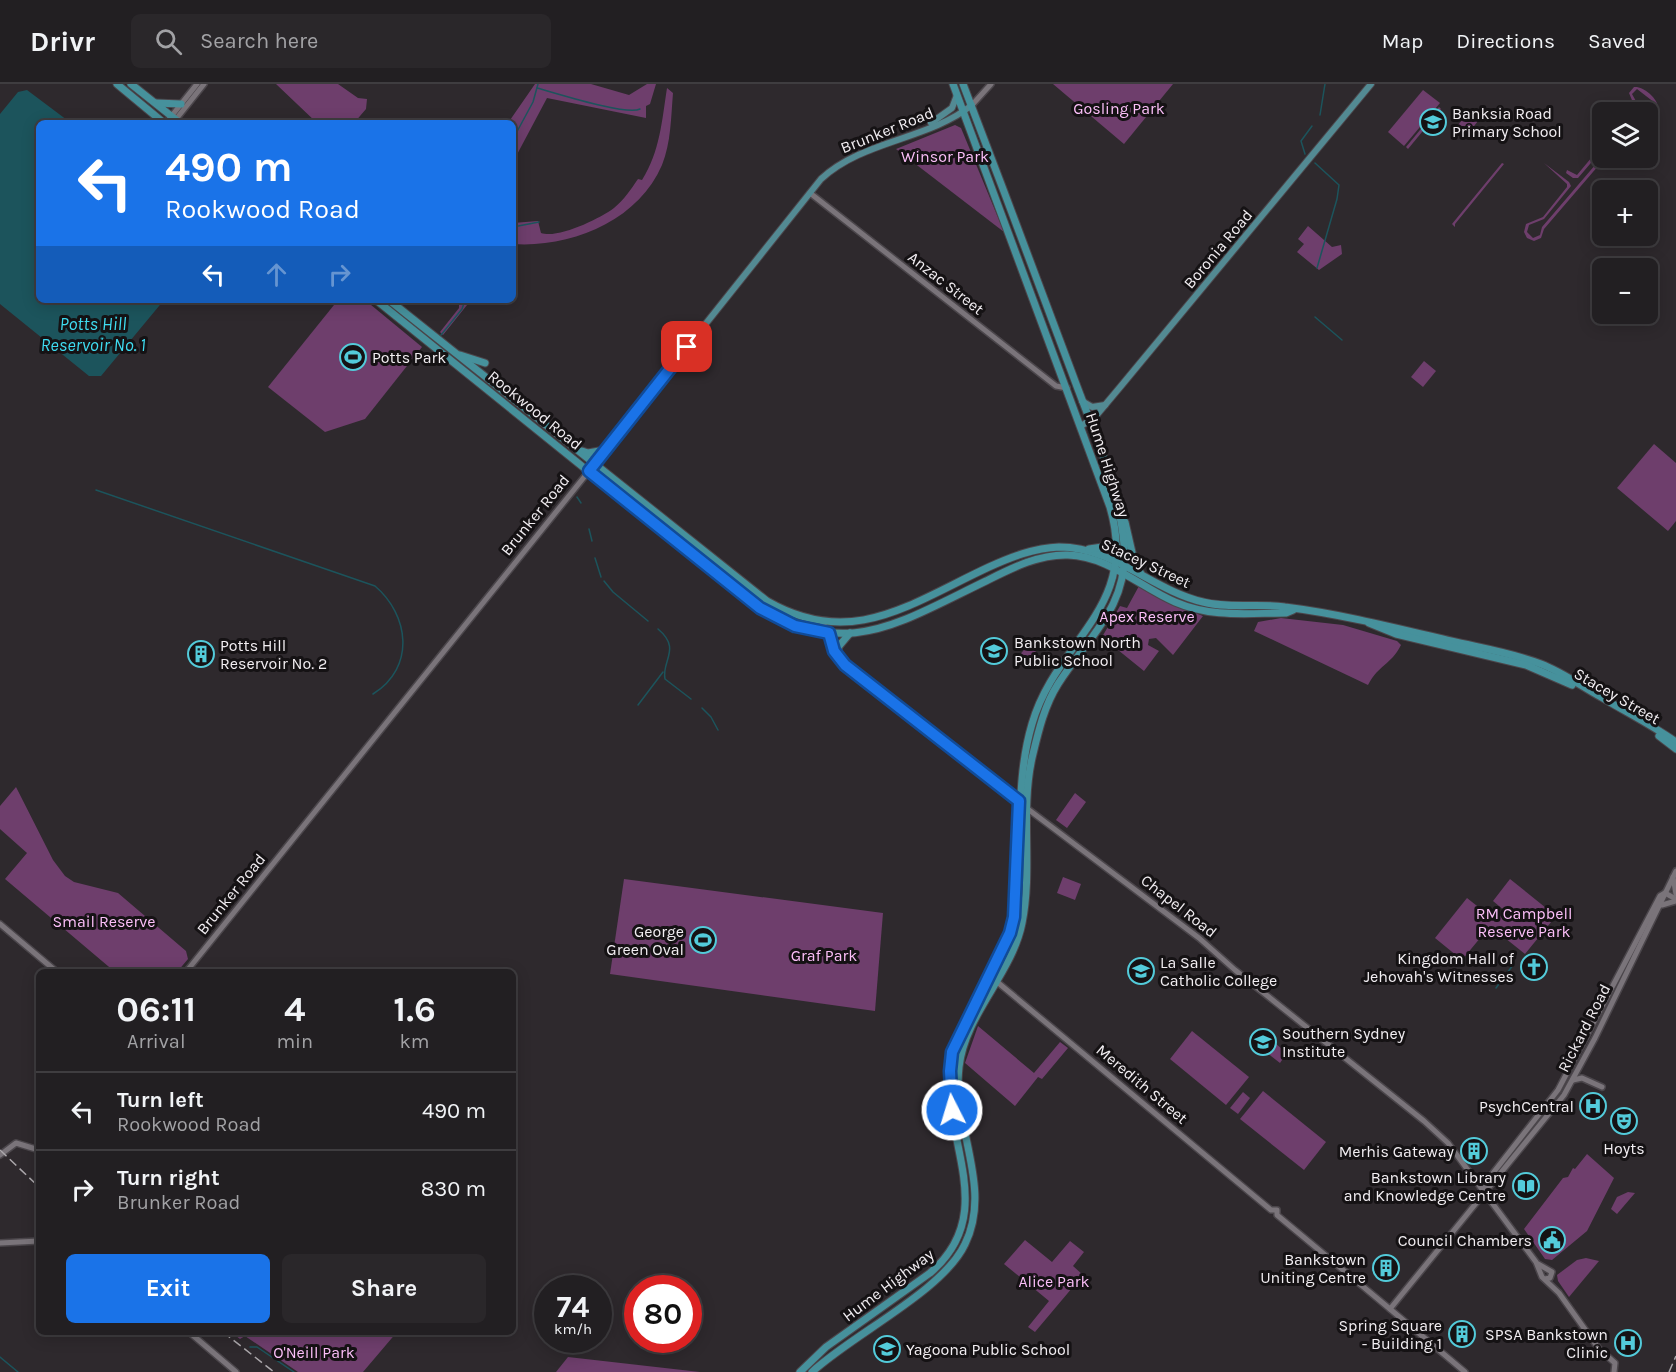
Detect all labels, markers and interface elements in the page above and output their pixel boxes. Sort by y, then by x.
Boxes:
search box [131,14,551,68]
text: Drivr [30,25,95,58]
icon: search [152,25,185,58]
text: Search here [200,28,318,54]
text: Map [1382,29,1423,53]
text: Directions [1456,29,1555,53]
text: Saved [1588,29,1646,53]
park label: Gosling Park [1073,99,1165,118]
map controls [1592,102,1658,324]
button: layers [1592,102,1658,168]
street label: Brunker Road [838,103,936,157]
place label: Banksia Road Primary School [1452,104,1562,141]
school or university icon: Banksia Road Primary School [1418,107,1448,137]
text: 490 m [165,142,293,192]
icon: left [66,144,144,222]
park label: Winsor Park [901,147,989,166]
button: + [1592,180,1658,246]
text: Rookwood Road [165,193,360,225]
street label: Boronia Road [1180,206,1256,292]
street label: Anzac Street [904,247,988,319]
icon: left [197,258,230,291]
icon: ahead [260,258,293,291]
icon: right [323,258,356,291]
button: − [1592,258,1658,324]
water label: Potts Hill Reservoir No. 1 [40,313,146,356]
pin [661,321,712,372]
icon: arrive [670,330,703,363]
sports icon: Potts Park [338,342,368,372]
place label: Potts Park [372,348,446,367]
street label: Rookwood Road [484,366,586,454]
street label: Hume Highway [1082,410,1134,520]
street label: Brunker Road [497,471,573,559]
street label: Stacey Street [1098,534,1194,592]
park label: Apex Reserve [1099,607,1195,626]
place label: Bankstown North Public School [1014,633,1141,670]
place label: Potts Hill Reservoir No. 2 [220,636,327,673]
school or university icon: Bankstown North Public School [979,636,1009,666]
building icon: Potts Hill Reservoir No. 2 [186,639,216,669]
street label: Stacey Street [1571,664,1663,728]
street label: Brunker Road [193,850,269,938]
street label: Chapel Road [1137,871,1221,941]
park label: RM Campbell Reserve Park [1476,904,1572,941]
park label: Smail Reserve [52,912,156,931]
place label: George Green Oval [606,922,684,959]
sports icon: George Green Oval [688,925,718,955]
park label: Graf Park [791,946,857,965]
place label: Kingdom Hall of Jehovah's Witnesses [1364,949,1515,986]
church icon: Kingdom Hall of Jehovah's Witnesses [1519,952,1549,982]
place label: La Salle Catholic College [1160,953,1277,990]
school or university icon: La Salle Catholic College [1126,956,1156,986]
street label: Rickard Road [1554,981,1614,1075]
text: 06:11 [116,988,196,1030]
text: 4 [284,988,305,1030]
text: 1.6 [393,988,436,1030]
place label: Southern Sydney Institute [1282,1024,1406,1061]
school or university icon: Southern Sydney Institute [1248,1027,1278,1057]
text: Arrival [127,1030,185,1053]
text: min [276,1030,313,1053]
text: km [400,1030,430,1053]
street label: Meredith Street [1092,1040,1192,1128]
position arrow [920,1078,984,1142]
text: Turn left [117,1087,204,1113]
hospital icon: PsychCentral [1578,1091,1608,1121]
icon: left [66,1095,99,1128]
place label: PsychCentral [1479,1097,1574,1116]
text: 490 m [422,1098,486,1124]
theatre icon: Hoyts [1609,1106,1639,1136]
text: Rookwood Road [117,1113,261,1136]
building icon: Merhis Gateway [1459,1136,1489,1166]
place label: Hoyts [1603,1139,1645,1158]
place label: Merhis Gateway [1339,1142,1455,1161]
text: Turn right [117,1165,220,1191]
place label: Bankstown Library and Knowledge Centre [1344,1168,1507,1205]
library icon: Bankstown Library and Knowledge Centre [1511,1171,1541,1201]
icon: right [66,1173,99,1206]
text: 830 m [421,1176,486,1202]
text: Brunker Road [117,1191,240,1214]
public building icon: Council Chambers [1537,1225,1567,1255]
place label: Council Chambers [1398,1231,1532,1250]
street label: Hume Highway [839,1244,938,1325]
place label: Bankstown Uniting Centre [1260,1250,1366,1287]
building icon: Bankstown Uniting Centre [1371,1253,1401,1283]
button: Exit [66,1254,270,1323]
button: Share [282,1254,486,1323]
park label: Alice Park [1018,1272,1090,1291]
speed limit sign: 80 [624,1275,702,1353]
text: 74 [557,1289,589,1325]
place label: Spring Square - Building 1 [1338,1316,1442,1353]
building icon: Spring Square - Building 1 [1447,1319,1477,1349]
text: km/h [554,1320,592,1338]
place label: SPSA Bankstown Clinic [1485,1325,1608,1362]
hospital icon: SPSA Bankstown Clinic [1613,1328,1643,1358]
school or university icon: Yagoona Public School [872,1334,902,1364]
place label: Yagoona Public School [906,1340,1070,1359]
park label: O'Neill Park [273,1343,355,1362]

